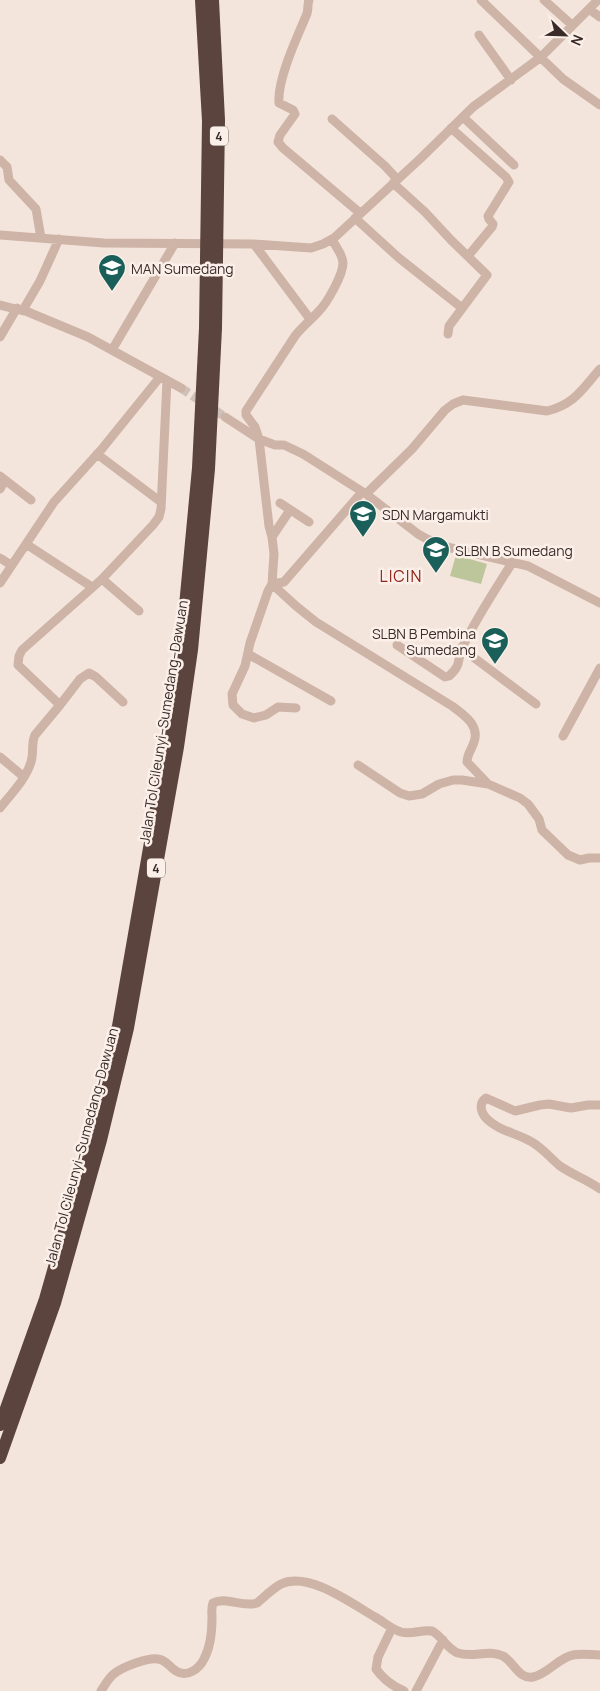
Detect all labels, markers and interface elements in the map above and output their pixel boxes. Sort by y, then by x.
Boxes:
north arrow [540,10,590,60]
text: N [567,32,588,49]
road number: 4 [210,126,228,146]
school or university icon: MAN Sumedang [97,253,127,292]
place label: MAN Sumedang [131,259,234,278]
school or university icon: SDN Margamukti [348,499,378,538]
place label: SDN Margamukti [382,505,489,524]
school or university icon: SLBN B Sumedang [421,535,451,574]
place label: SLBN B Sumedang [455,541,573,560]
district label: LICIN [379,565,423,587]
street label: Jalan Tol Cileunyi–Sumedang–Dawuan [134,599,192,845]
place label: SLBN B Pembina Sumedang [372,624,476,659]
school or university icon: SLBN B Pembina Sumedang [480,626,510,665]
road number: 4 [147,858,165,878]
street label: Jalan Tol Cileunyi–Sumedang–Dawuan [40,1025,122,1269]

